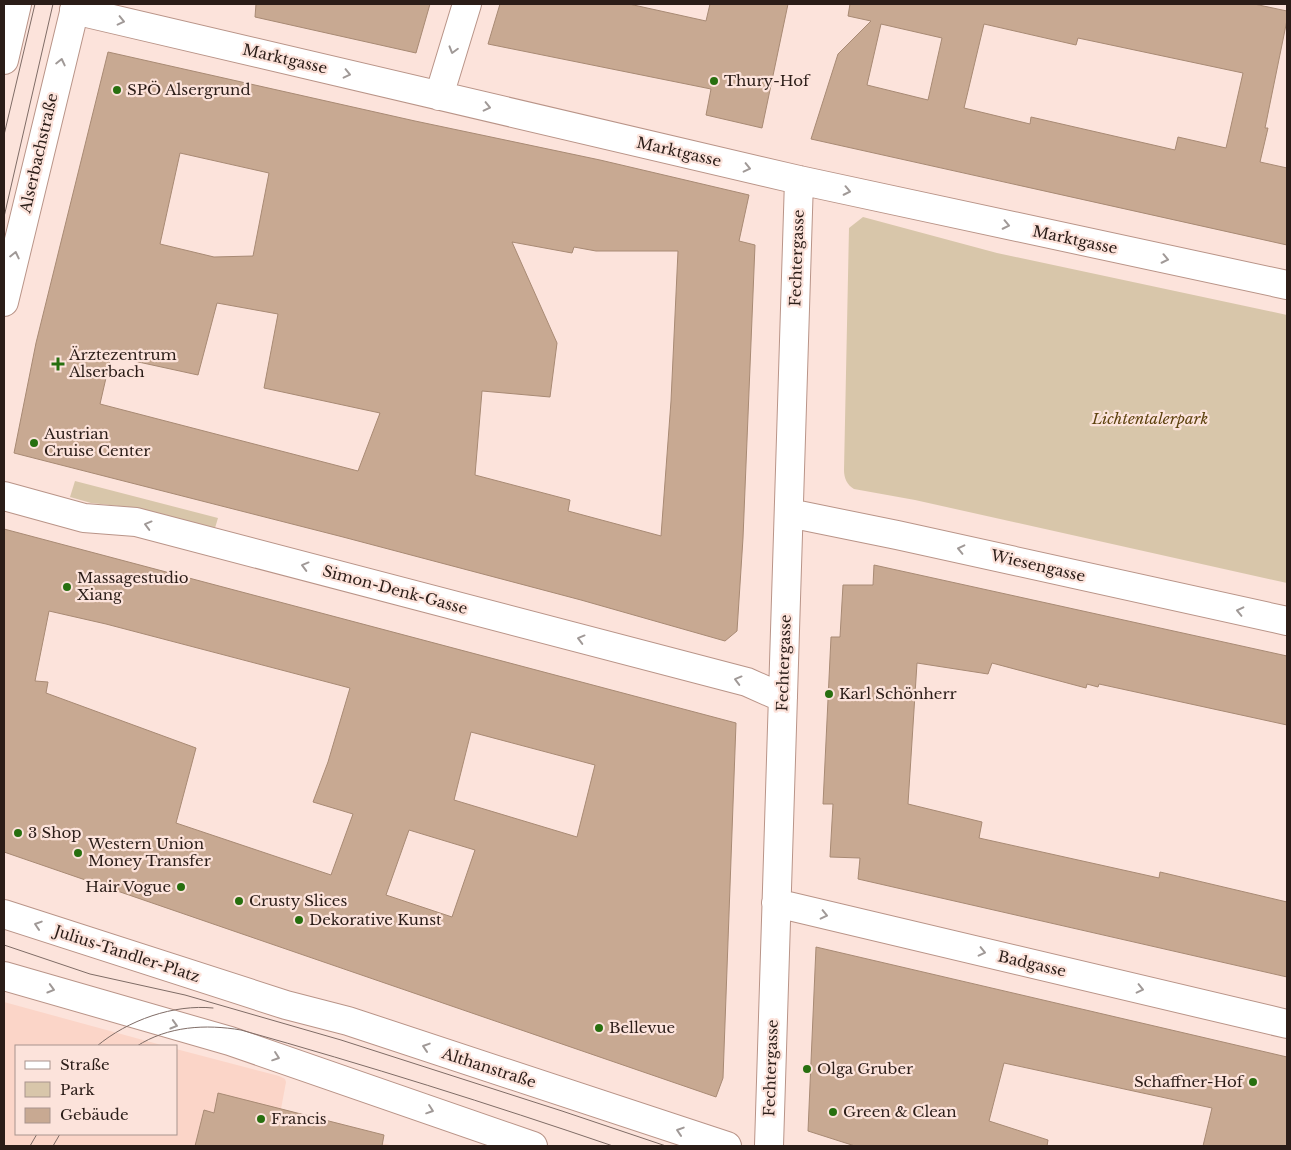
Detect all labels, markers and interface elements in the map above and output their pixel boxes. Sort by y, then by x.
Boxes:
one-way arrow [116,15,125,26]
street label: Marktgasse [241,40,329,77]
one-way arrow [449,45,459,53]
one-way arrow [55,58,66,67]
one-way arrow [343,68,352,79]
place label: Thury-Hof [724,71,811,90]
marker: Thury-Hof [708,75,720,87]
place label: SPÖ Alsergrund [127,80,251,99]
marker: SPÖ Alsergrund [111,84,123,96]
street label: Alserbachstraße [15,91,62,216]
one-way arrow [482,101,491,112]
street label: Marktgasse [635,133,723,170]
one-way arrow [743,162,752,173]
one-way arrow [843,185,852,196]
street label: Fechtergasse [785,209,808,307]
one-way arrow [1002,219,1010,230]
street label: Marktgasse [1031,221,1119,258]
one-way arrow [9,250,20,259]
one-way arrow [1160,253,1169,264]
place label: Ärztezentrum Alserbach [68,345,177,381]
marker: Ärztezentrum Alserbach [51,357,65,371]
park label: Lichtentalerpark [1091,409,1208,428]
place label: Austrian Cruise Center [43,424,151,460]
marker: Austrian Cruise Center [28,437,40,449]
one-way arrow [144,520,152,531]
one-way arrow [957,544,966,555]
street label: Wiesengasse [988,545,1087,586]
one-way arrow [301,561,310,572]
street label: Simon-Denk-Gasse [321,561,470,618]
place label: Massagestudio Xiang [77,568,189,604]
marker: Massagestudio Xiang [61,581,73,593]
one-way arrow [1235,606,1244,617]
street label: Fechtergasse [772,614,795,712]
one-way arrow [577,634,585,644]
one-way arrow [733,675,742,686]
place label: Karl Schönherr [839,684,958,703]
marker: Karl Schönherr [823,688,835,700]
place label: 3 Shop [28,823,82,842]
marker: 3 Shop [12,827,24,839]
place label: Western Union Money Transfer [87,834,212,870]
marker: Western Union Money Transfer [72,847,84,859]
place label: Hair Vogue [85,877,171,896]
marker: Hair Vogue [175,881,187,893]
place label: Crusty Slices [249,891,347,910]
marker: Crusty Slices [233,895,245,907]
one-way arrow [819,909,828,920]
place label: Dekorative Kunst [309,910,442,929]
marker: Dekorative Kunst [293,914,305,926]
street label: Julius-Tandler-Platz [50,920,202,986]
one-way arrow [34,921,42,931]
one-way arrow [977,946,986,957]
street label: Badgasse [996,946,1068,981]
one-way arrow [1135,983,1144,994]
one-way arrow [46,984,54,994]
place label: Bellevue [609,1018,675,1037]
one-way arrow [170,1019,178,1029]
street label: Fechtergasse [759,1019,782,1117]
marker: Bellevue [593,1022,605,1034]
one-way arrow [423,1043,431,1053]
street label: Althanstraße [439,1043,539,1092]
legend [15,1045,178,1135]
one-way arrow [271,1051,280,1061]
text: Straße [60,1055,110,1074]
place label: Olga Gruber [817,1059,914,1078]
marker: Olga Gruber [801,1063,813,1075]
place label: Schaffner-Hof [1134,1072,1245,1091]
marker: Schaffner-Hof [1247,1076,1259,1088]
text: Park [60,1080,96,1099]
place label: Green & Clean [843,1102,957,1121]
one-way arrow [425,1104,433,1114]
text: Gebäude [60,1105,129,1124]
marker: Green & Clean [827,1106,839,1118]
place label: Francis [271,1109,327,1128]
marker: Francis [255,1113,267,1125]
one-way arrow [677,1127,685,1137]

